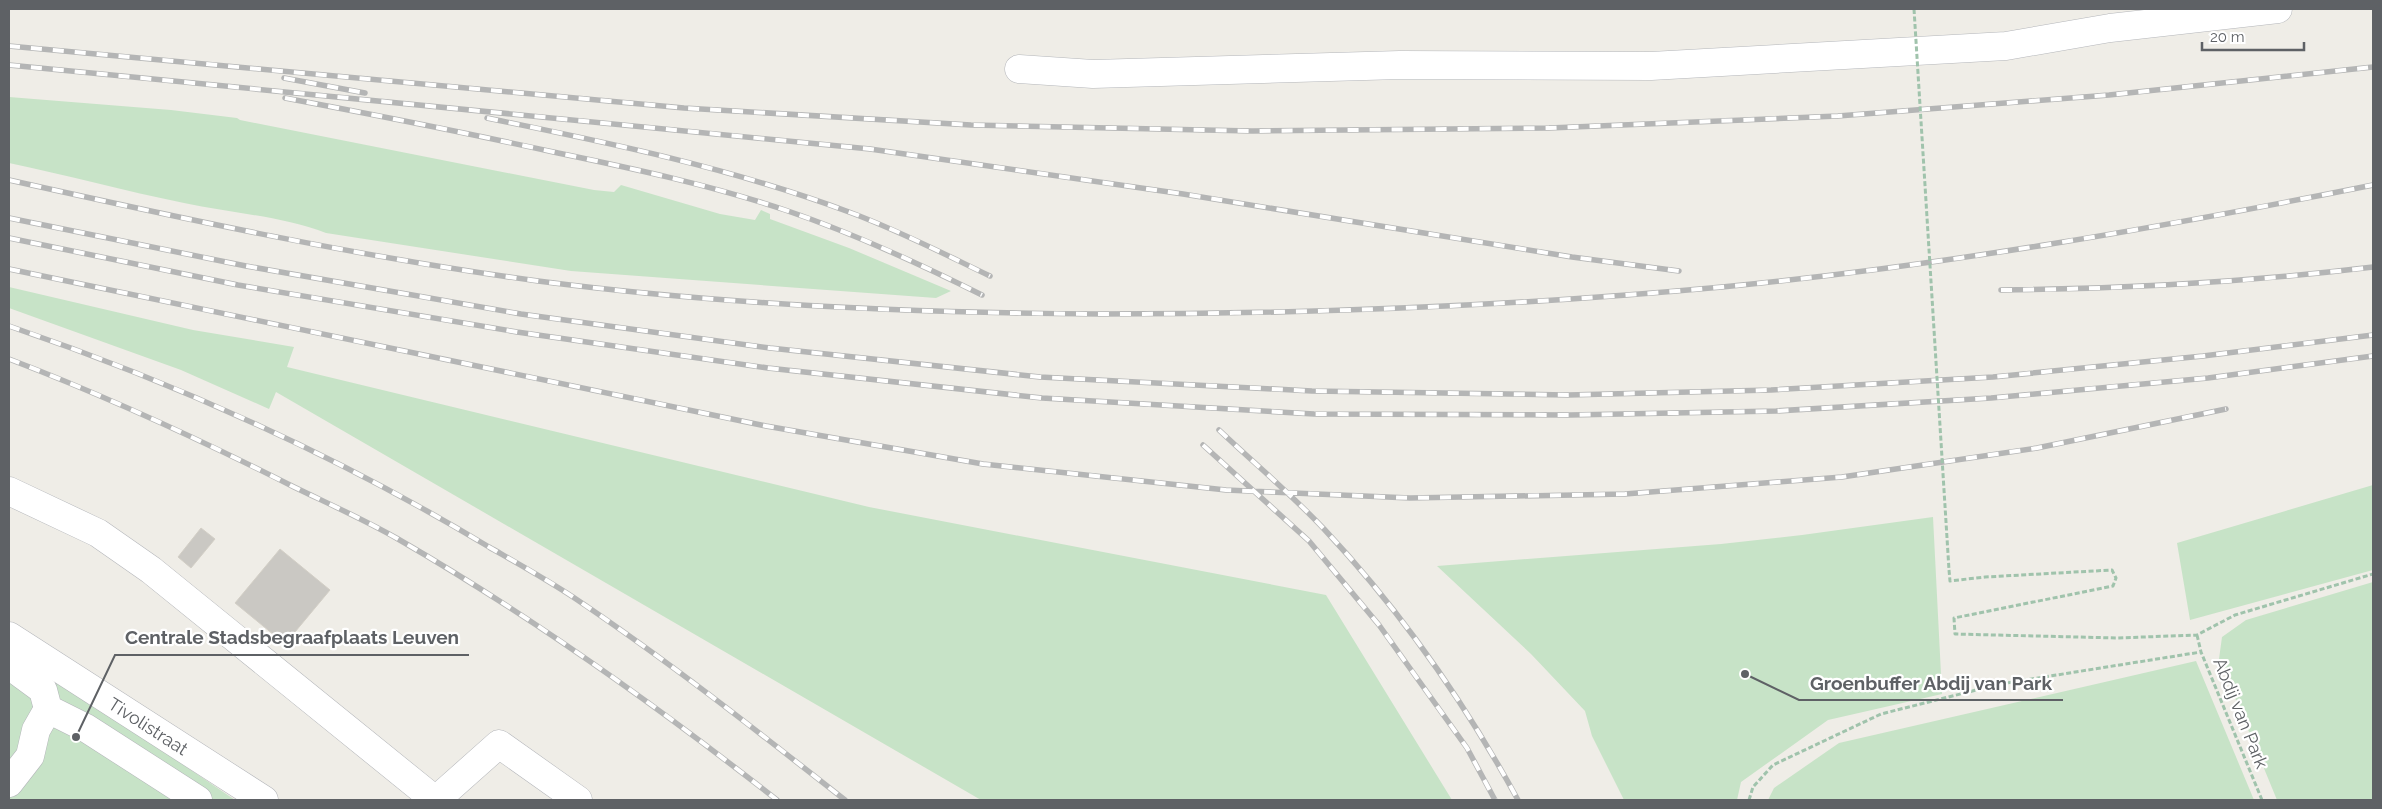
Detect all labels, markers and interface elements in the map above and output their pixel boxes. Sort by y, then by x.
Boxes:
scale bar [2202,20,2304,52]
text: 20 m [2210,28,2245,46]
callout: Centrale Stadsbegraafplaats Leuven [115,621,469,655]
text: Centrale Stadsbegraafplaats Leuven [125,626,459,648]
street label: Abdij van Park [2209,655,2273,772]
callout: Groenbuffer Abdij van Park [1799,666,2063,700]
text: Groenbuffer Abdij van Park [1810,672,2052,694]
street label: Tivolistraat [105,693,192,759]

